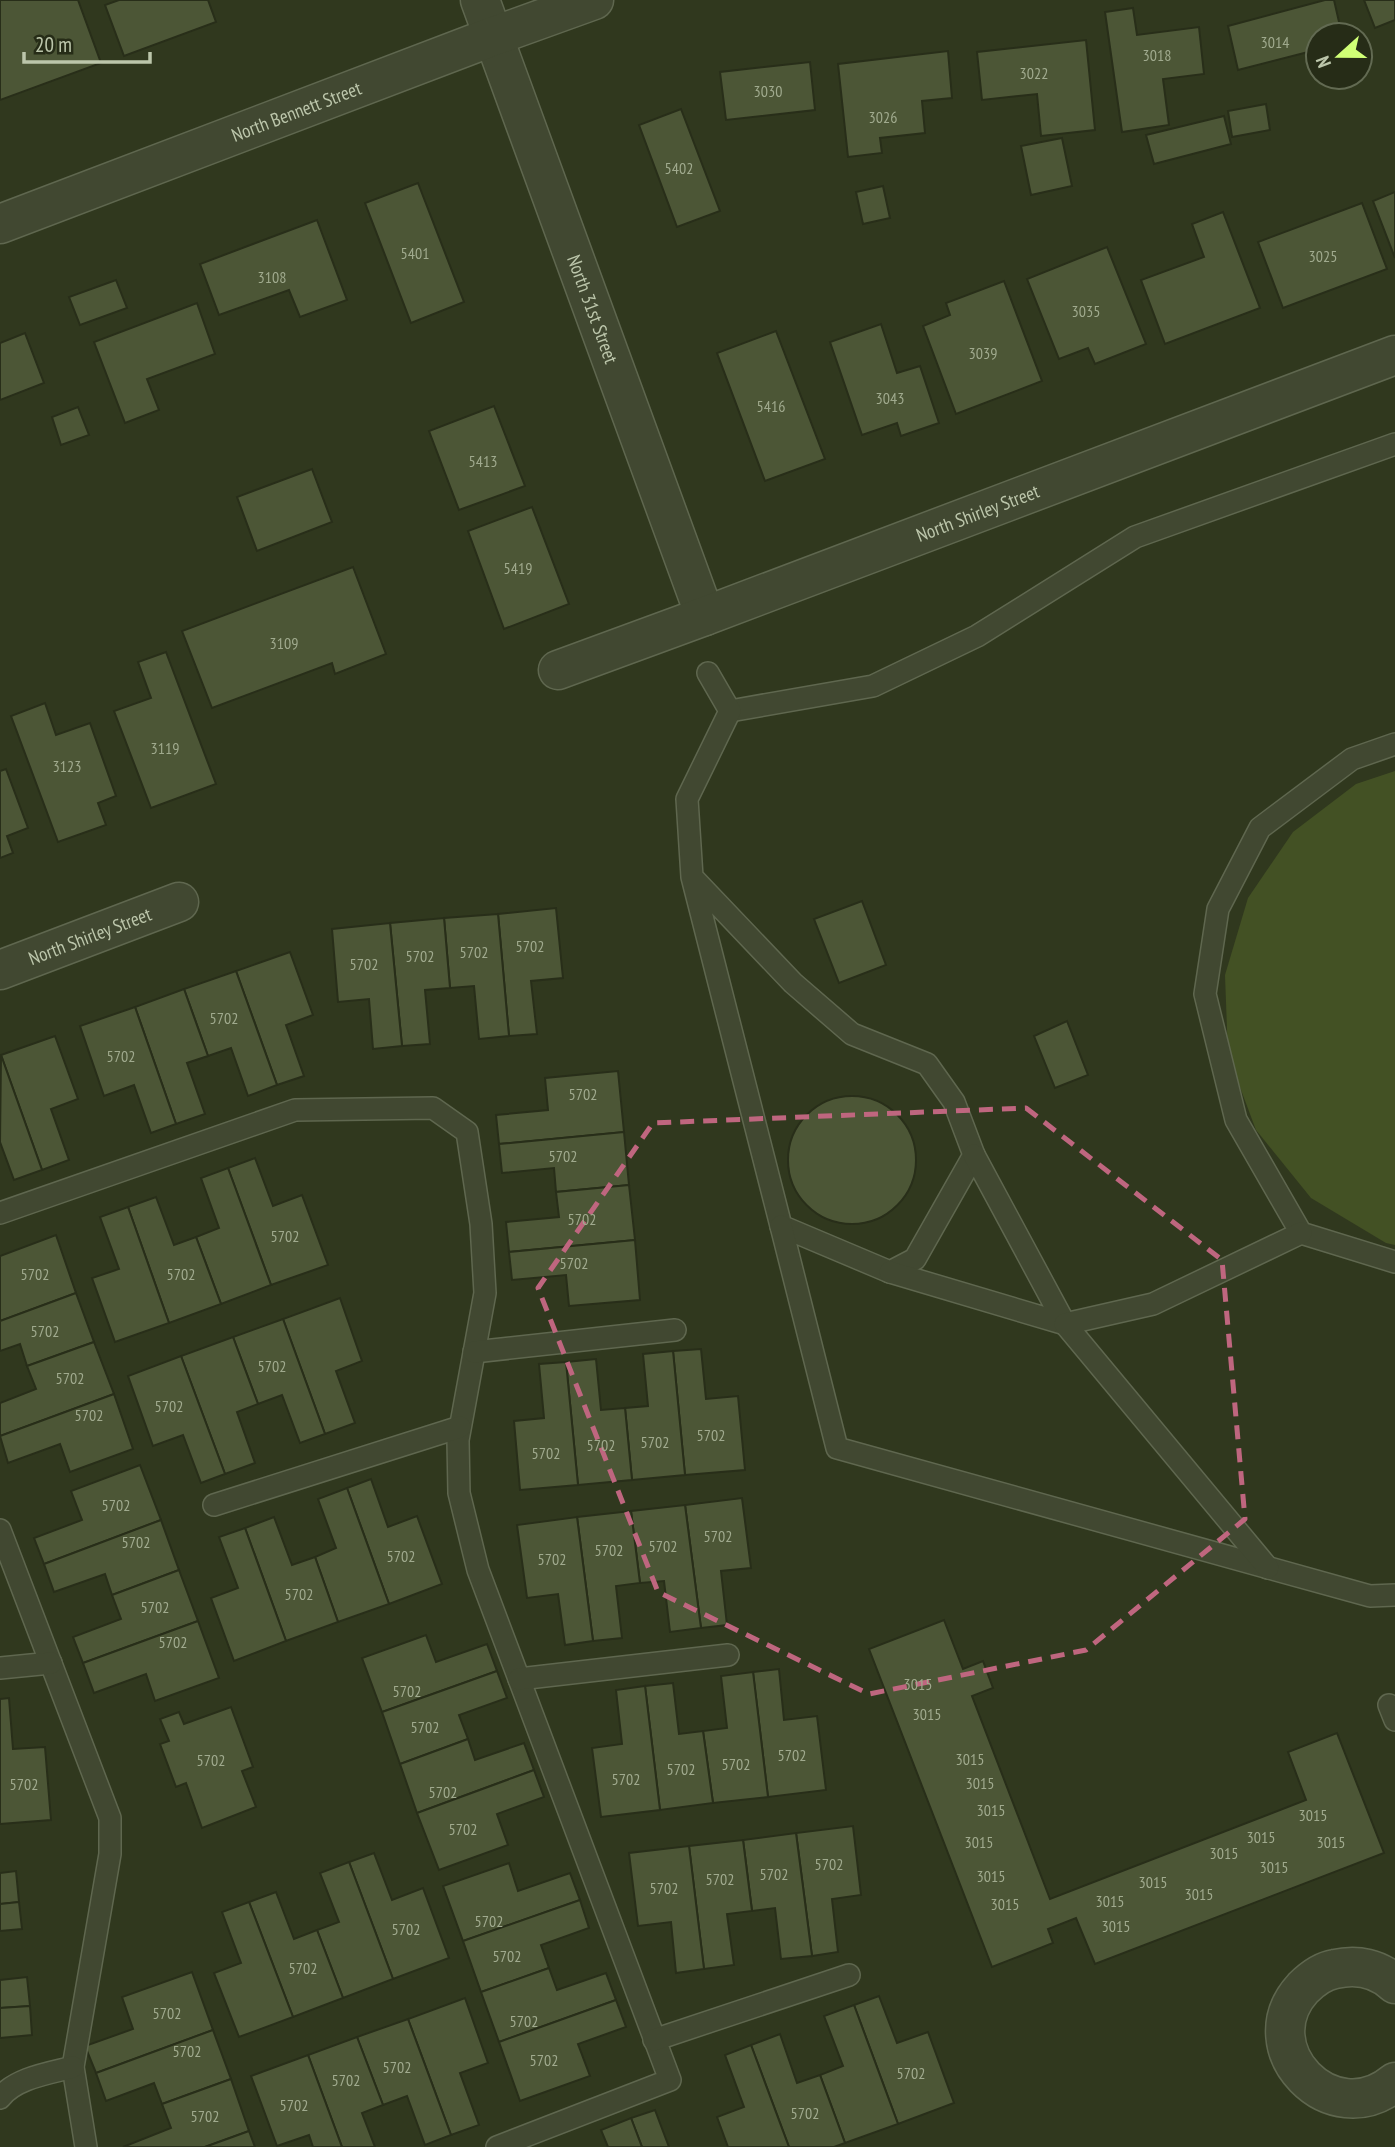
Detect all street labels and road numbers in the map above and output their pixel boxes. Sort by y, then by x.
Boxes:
street label: North Bennett Street [228,75,365,147]
street label: North 31st Street [562,251,624,367]
street label: North Shirley Street [913,478,1043,547]
street label: North Shirley Street [25,901,155,970]

